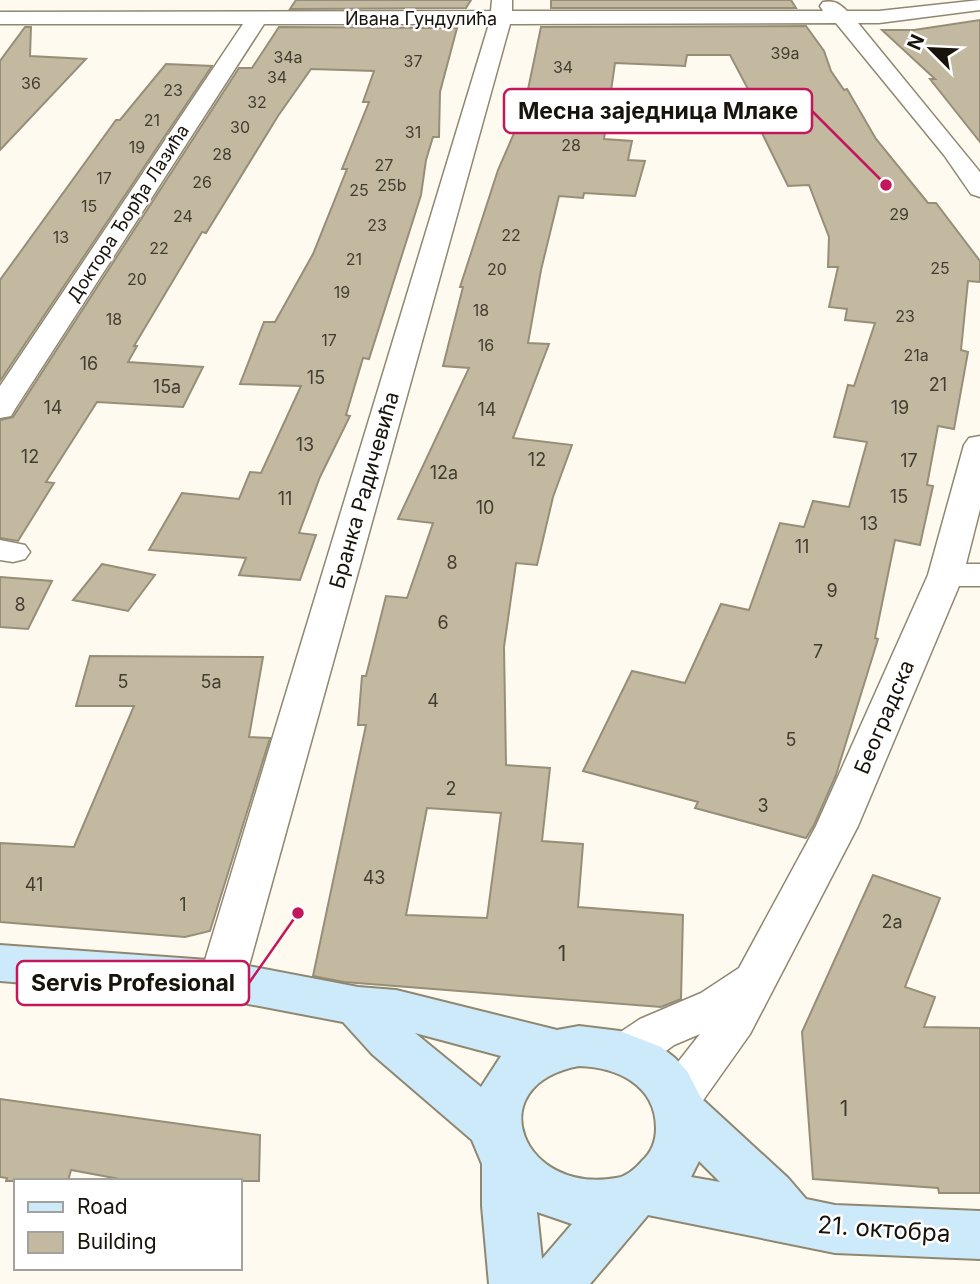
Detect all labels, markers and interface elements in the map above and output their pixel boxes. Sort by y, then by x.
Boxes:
street label: Ивана Гундулића [345,8,497,29]
north arrow [896,14,966,84]
text: N [902,31,929,54]
house number: 39a [771,43,799,63]
house number: 34a [273,47,303,67]
house number: 37 [404,51,422,71]
house number: 34 [553,57,573,77]
house number: 34 [267,67,287,87]
house number: 36 [21,73,41,93]
house number: 23 [163,80,183,100]
callout: Месна заједница Млаке [504,89,812,133]
house number: 32 [247,92,267,112]
text: Месна заједница Млаке [518,97,798,125]
house number: 21 [144,110,160,130]
house number: 30 [230,117,250,137]
street label: Доктора Ђорђа Лазића [63,120,193,306]
house number: 31 [405,122,421,142]
house number: 28 [561,135,581,155]
house number: 19 [129,137,145,157]
house number: 28 [212,144,232,164]
house number: 27 [375,155,393,175]
house number: 17 [96,168,112,188]
house number: 26 [192,172,212,192]
house number: 25b [377,175,407,195]
house number: 25 [349,180,369,200]
house number: 15 [81,196,97,216]
house number: 29 [889,204,909,224]
house number: 24 [173,206,193,226]
house number: 23 [367,215,387,235]
house number: 22 [501,225,521,245]
house number: 13 [53,227,69,247]
house number: 22 [149,238,169,258]
house number: 21 [346,249,362,269]
house number: 25 [930,258,950,278]
house number: 20 [487,259,507,279]
house number: 20 [127,269,147,289]
house number: 19 [334,282,350,302]
house number: 18 [473,300,489,320]
house number: 23 [895,306,915,326]
house number: 18 [106,309,122,329]
house number: 17 [321,330,337,350]
house number: 16 [478,335,494,355]
house number: 21a [903,345,929,365]
house number: 16 [80,353,98,374]
house number: 15 [307,367,325,388]
house number: 21 [929,374,947,395]
house number: 15a [153,376,181,397]
street label: Бранка Радичевића [324,389,404,591]
house number: 14 [44,397,62,418]
house number: 19 [891,397,909,418]
house number: 14 [478,399,496,420]
house number: 13 [296,434,314,455]
house number: 12 [21,446,39,467]
house number: 12 [528,449,546,470]
house number: 17 [900,450,918,471]
house number: 12a [430,462,458,483]
house number: 15 [890,486,908,507]
house number: 11 [278,488,292,509]
house number: 10 [476,497,494,518]
house number: 13 [860,513,878,534]
house number: 11 [795,536,809,557]
house number: 8 [446,552,458,573]
house number: 9 [826,580,838,601]
house number: 8 [14,594,26,615]
house number: 6 [437,612,449,633]
house number: 7 [813,641,823,662]
street label: Београдска [849,656,919,778]
house number: 5 [118,671,128,692]
house number: 5a [200,671,222,692]
house number: 4 [427,690,439,711]
house number: 5 [786,729,796,750]
house number: 2 [446,778,456,799]
house number: 3 [757,795,769,816]
house number: 43 [363,867,385,888]
house number: 41 [25,874,43,895]
house number: 1 [179,894,187,915]
house number: 2a [881,911,903,932]
house number: 1 [558,941,566,966]
callout: Servis Profesional [17,961,249,1005]
text: Servis Profesional [31,969,235,997]
house number: 1 [840,1096,848,1121]
legend [14,1179,242,1270]
text: Road [77,1194,128,1219]
street label: 21. октобра [817,1210,951,1248]
text: Building [77,1229,157,1254]

